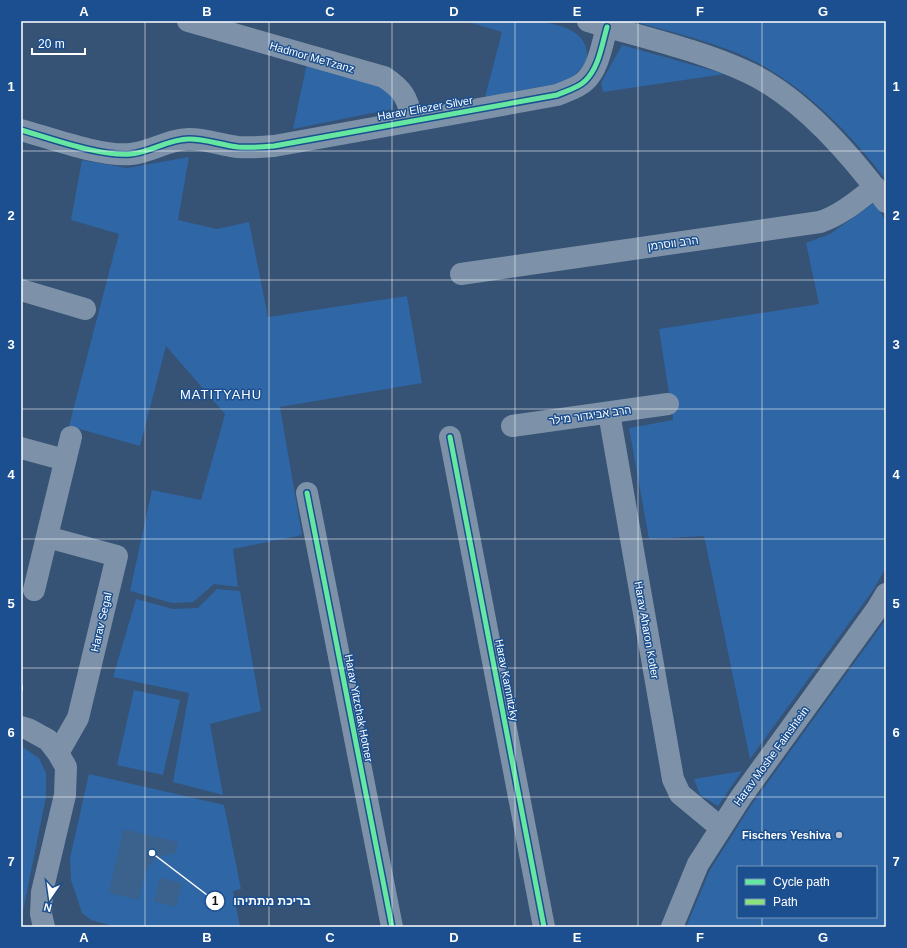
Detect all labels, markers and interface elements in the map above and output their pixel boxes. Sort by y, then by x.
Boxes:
text: A [79,4,89,19]
text: B [202,4,212,19]
text: C [325,4,335,19]
text: D [449,4,459,19]
text: E [573,4,582,19]
text: F [696,4,704,19]
text: G [818,4,828,19]
scale bar [32,30,85,56]
text: 20 m [38,37,65,51]
street label: Hadmor MeTzanz [268,39,356,75]
text: 1 [7,79,15,94]
text: 1 [892,79,900,94]
street label: Harav Eliezer Silver [376,94,474,122]
text: 2 [7,208,15,223]
text: 2 [892,208,900,223]
street label: הרב ווסרמן [647,234,699,252]
text: 3 [7,337,15,352]
text: 3 [892,337,900,352]
district label: MATITYAHU [180,387,262,402]
street label: הרב אביגדור מילר [548,403,632,427]
text: 4 [7,467,15,482]
text: 4 [892,467,900,482]
street label: Harav Aharon Kotler [632,580,662,680]
street label: Harav Segal [88,591,114,653]
text: 5 [7,596,15,611]
text: 5 [892,596,900,611]
street label: Harav Kamnitzky [493,638,521,722]
street label: Harav Yitzchak Hotner [343,653,375,763]
street label: Harav Moshe Fainshtein [731,704,811,808]
text: 6 [7,725,15,740]
text: 6 [892,725,900,740]
place label: Fischers Yeshiva [742,829,832,841]
marker: Fischers Yeshiva [834,830,844,840]
text: 7 [7,854,15,869]
text: 7 [892,854,900,869]
legend [737,866,877,918]
text: Cycle path [773,875,830,889]
north arrow [30,878,70,918]
callout: בריכת מתתיהו [205,889,318,913]
text: 1 [212,894,219,908]
text: בריכת מתתיהו [233,894,311,908]
text: Path [773,895,798,909]
text: N [42,901,53,914]
text: A [79,930,89,945]
text: B [202,930,212,945]
text: C [325,930,335,945]
text: D [449,930,459,945]
text: E [573,930,582,945]
text: F [696,930,704,945]
text: G [818,930,828,945]

